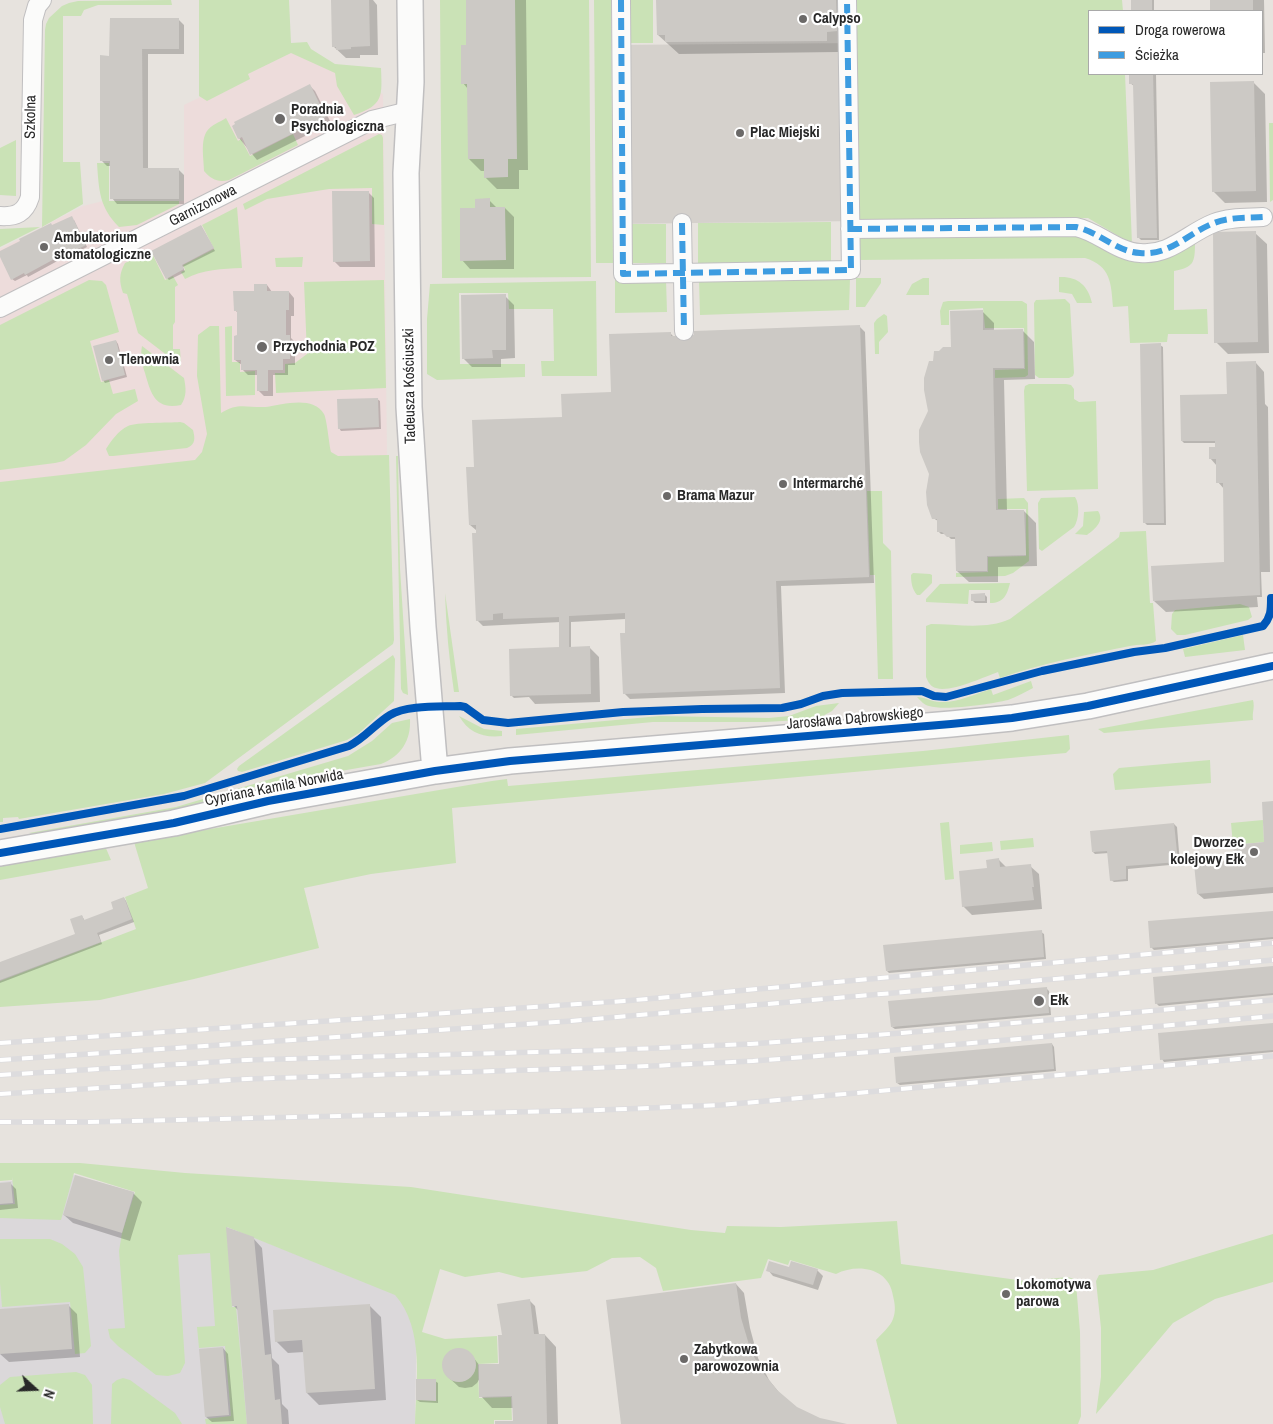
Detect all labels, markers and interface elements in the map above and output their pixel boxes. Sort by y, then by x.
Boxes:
place label: Calypso [813,10,861,28]
legend [1088,10,1263,75]
marker: Calypso [797,13,809,25]
text: Droga rowerowa [1135,19,1225,40]
text: Ścieżka [1135,44,1179,65]
street label: Szkolna [22,95,40,139]
place label: Poradnia Psychologiczna [291,101,384,136]
marker: Poradnia Psychologiczna [273,112,287,126]
place label: Plac Miejski [750,124,820,142]
marker: Plac Miejski [734,127,746,139]
street label: Garnizonowa [166,181,240,231]
place label: Ambulatorium stomatologiczne [54,229,151,264]
marker: Ambulatorium stomatologiczne [38,241,50,253]
street label: Tadeusza Kościuszki [400,328,420,444]
place label: Przychodnia POZ [273,338,375,356]
marker: Przychodnia POZ [255,340,269,354]
place label: Tlenownia [119,351,179,369]
marker: Tlenownia [103,354,115,366]
place label: Intermarché [793,475,863,493]
marker: Intermarché [777,478,789,490]
place label: Brama Mazur [677,487,754,505]
marker: Brama Mazur [661,490,673,502]
street label: Jarosława Dąbrowskiego [786,704,924,734]
street label: Cypriana Kamila Norwida [203,766,345,810]
place label: Dworzec kolejowy Ełk [1170,834,1244,869]
marker: Dworzec kolejowy Ełk [1248,846,1260,858]
place label: Ełk [1050,992,1068,1010]
marker: Ełk [1032,994,1046,1008]
place label: Lokomotywa parowa [1016,1276,1091,1311]
marker: Lokomotywa parowa [1000,1288,1012,1300]
place label: Zabytkowa parowozownia [694,1341,779,1376]
marker: Zabytkowa parowozownia [678,1353,690,1365]
north arrow [10,1364,60,1414]
text: N [39,1387,59,1401]

